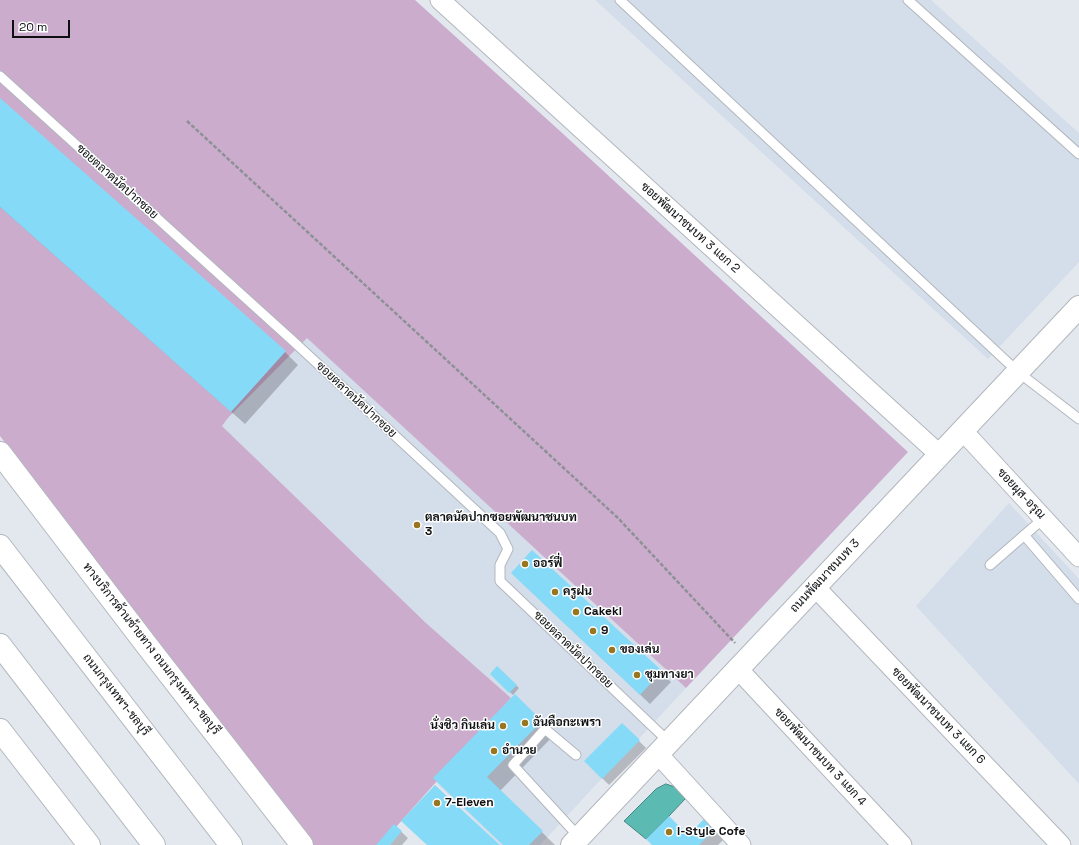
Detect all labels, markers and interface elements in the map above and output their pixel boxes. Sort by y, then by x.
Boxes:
scale bar [14,12,72,38]
text: 20 m [19,19,47,35]
street label: ซอยตลาดนัดปากซอย [73,141,161,223]
street label: ซอยพัฒนาชนบท 3 แยก 2 [637,180,743,276]
street label: ซอยตลาดนัดปากซอย [313,359,399,441]
street label: ซอยผุส-อรุณ [994,466,1048,522]
place label: ตลาดนัดปากซอยพัฒนาชนบท 3 [425,511,577,539]
marker: ตลาดนัดปากซอยพัฒนาชนบท 3 [412,520,422,530]
street label: ถนนพัฒนาชนบท 3 [787,536,863,616]
place label: ออร์ฟี่ [533,557,562,571]
marker: ออร์ฟี่ [520,559,530,569]
street label: ทางบริการด้านซ้ายทาง ถนนกรุงเทพฯ-ชลบุรี [79,560,223,738]
place label: ครูฝน [563,585,592,599]
marker: ครูฝน [550,587,560,597]
place label: Cakeki [584,605,622,619]
marker: Cakeki [571,607,581,617]
street label: ซอยตลาดนัดปากซอย [530,608,616,692]
place label: 9 [601,624,608,638]
marker: 9 [588,626,598,636]
place label: ของเล่น [620,643,659,657]
marker: ของเล่น [607,645,617,655]
street label: ถนนกรุงเทพฯ-ชลบุรี [79,651,153,739]
street label: ซอยพัฒนาชนบท 3 แยก 6 [888,665,988,767]
place label: ชุมทางยา [645,668,694,682]
marker: ชุมทางยา [632,670,642,680]
street label: ซอยพัฒนาชนบท 3 แยก 4 [771,705,869,809]
place label: ฉันคือกะเพรา [533,716,601,730]
marker: ฉันคือกะเพรา [520,718,530,728]
place label: นั่งชิว กินเล่น [430,719,495,733]
marker: นั่งชิว กินเล่น [498,721,508,731]
place label: อำนวย [502,744,537,758]
marker: อำนวย [489,746,499,756]
place label: 7-Eleven [445,796,494,810]
marker: 7-Eleven [432,798,442,808]
place label: I-Style Cofe [677,825,745,839]
marker: I-Style Cofe [664,827,674,837]

